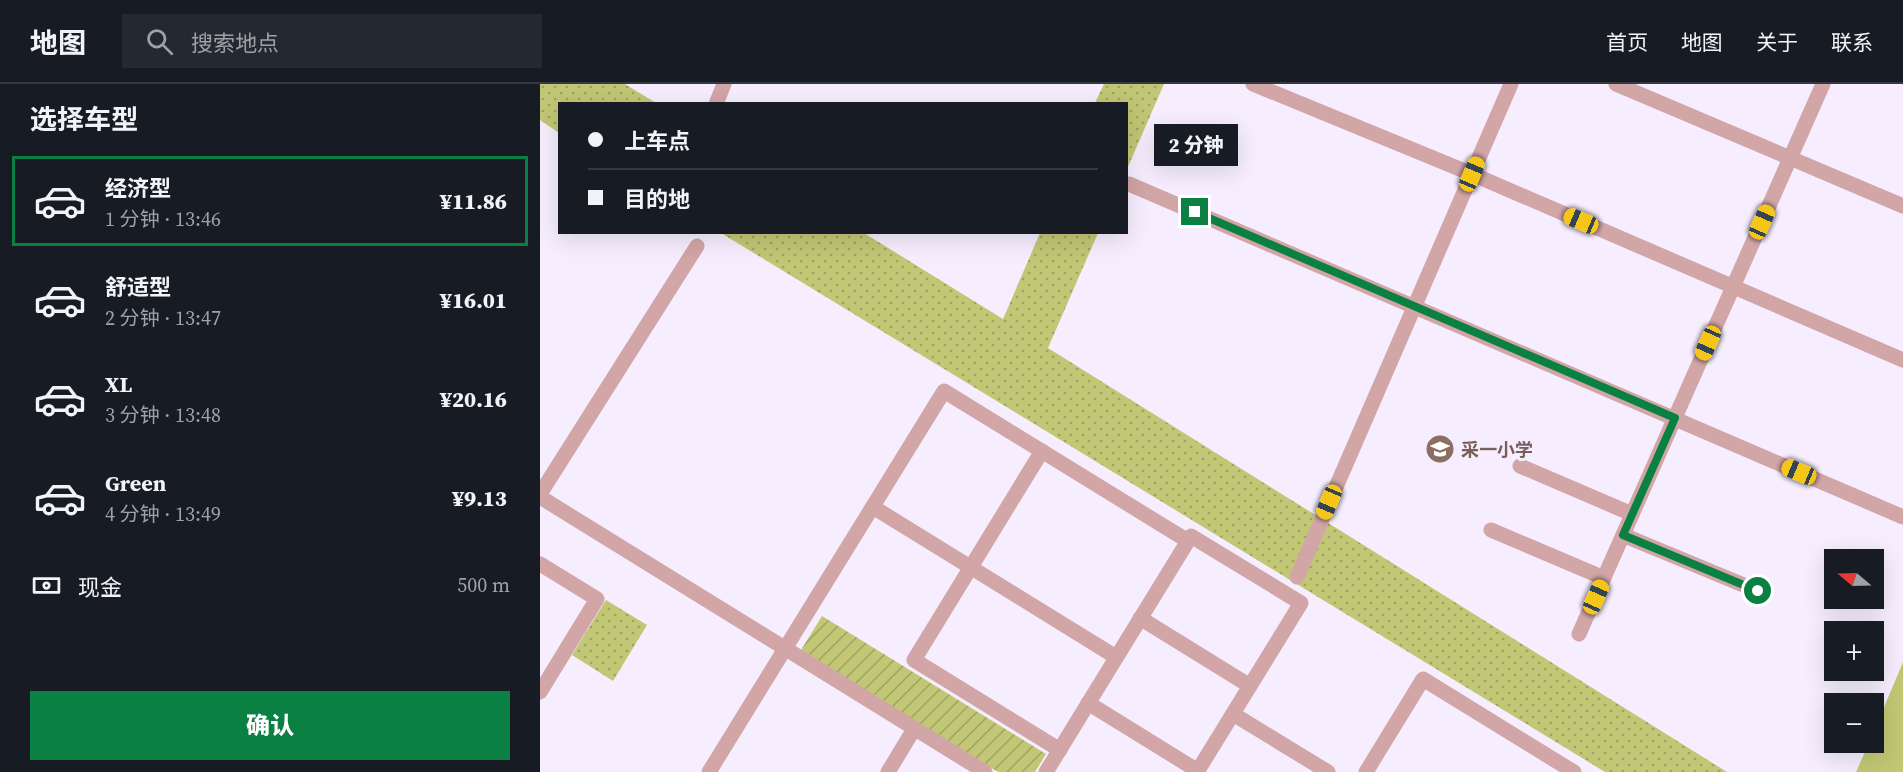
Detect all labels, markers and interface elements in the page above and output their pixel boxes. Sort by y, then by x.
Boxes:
search box [122,14,542,68]
text: 地图 [30,24,86,62]
icon: search [143,25,176,58]
text: 搜索地点 [191,28,279,58]
text: 首页 [1606,28,1648,57]
text: 地图 [1681,28,1723,57]
text: 关于 [1756,28,1798,57]
text: 联系 [1831,28,1873,57]
text: 选择车型 [30,101,138,138]
callout: 2 分钟 [1153,125,1237,167]
text: 上车点 [624,126,690,156]
text: 2 分钟 [1168,131,1224,159]
car [1457,154,1487,194]
text: 经济型 [105,173,171,203]
icon: car [33,174,87,228]
text: 目的地 [624,184,690,214]
text: ¥11.86 [440,186,507,216]
route end [1181,198,1208,225]
car [1746,202,1778,242]
text: 1 分钟 · 13:46 [105,205,221,233]
car [1561,206,1601,236]
text: 舒适型 [105,272,171,302]
icon: car [33,273,87,327]
text: ¥16.01 [440,285,507,315]
text: 2 分钟 · 13:47 [105,304,221,332]
car [1692,323,1724,363]
text: XL [105,369,132,399]
icon: car [33,372,87,426]
text: ¥20.16 [440,384,507,414]
text: 3 分钟 · 13:48 [105,401,221,429]
school or university icon: 采一小学 [1424,433,1456,465]
place label: 采一小学 [1461,437,1533,462]
car [1779,457,1819,487]
text: Green [105,468,166,498]
icon: car [33,471,87,525]
car [1314,482,1344,522]
text: ¥9.13 [452,483,507,513]
text: 4 分钟 · 13:49 [105,500,221,528]
north arrow [1824,549,1884,609]
map controls [1824,549,1884,753]
icon: cash [30,569,63,602]
text: 500 m [457,571,510,599]
text: 现金 [78,572,122,602]
car [1580,577,1612,617]
route start [1744,577,1771,604]
button: + [1824,621,1884,681]
button: 确认 [30,691,510,760]
button: − [1824,693,1884,753]

